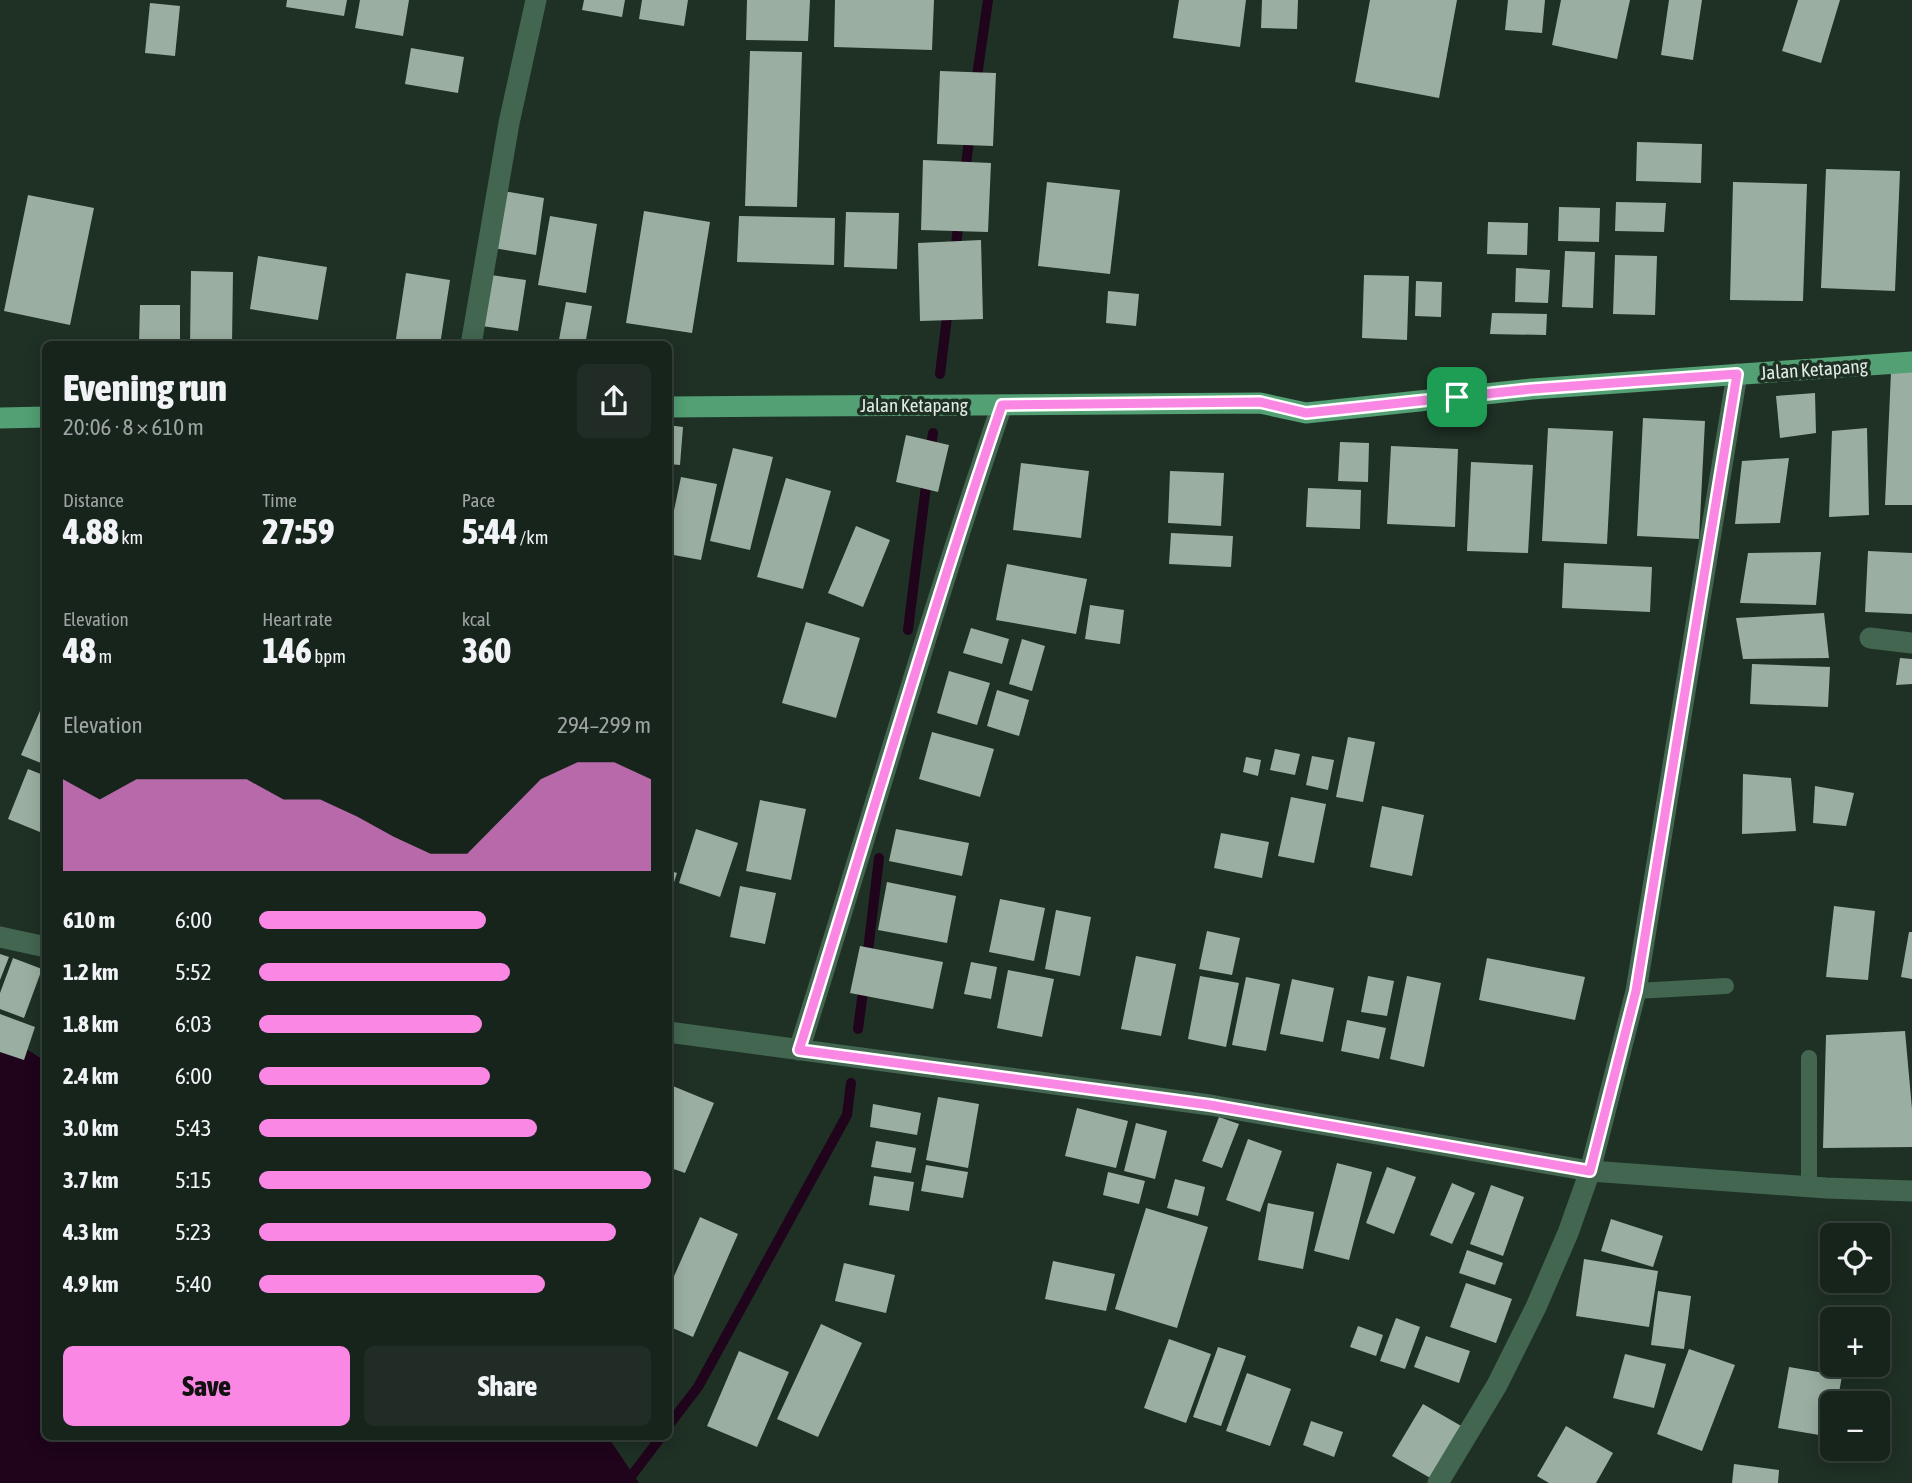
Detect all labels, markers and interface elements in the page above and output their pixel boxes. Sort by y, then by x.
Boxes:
street label: Jalan Ketapang [1760,354,1869,384]
button: share [577,364,651,438]
text: Evening run [63,366,227,409]
pin [1427,367,1487,427]
icon: arrive [1438,378,1476,416]
street label: Jalan Ketapang [860,394,969,416]
text: 20:06 · 8 × 610 m [63,414,204,440]
text: Distance [63,489,124,511]
text: Time [262,489,297,511]
text: Pace [462,489,495,511]
text: 4.88 [63,511,119,551]
text: 27:59 [262,511,334,551]
text: 5:44 [462,511,517,551]
text: km [119,526,143,548]
text: /km [517,526,548,548]
text: Elevation [63,608,129,630]
text: Heart rate [262,608,332,630]
text: kcal [462,608,491,630]
text: 48 [63,630,96,670]
text: 146 [262,630,312,670]
text: 360 [462,630,511,670]
text: m [96,645,112,667]
text: bpm [312,645,346,667]
text: Elevation [63,712,143,738]
text: 294–299 m [557,712,651,738]
text: 610 m [63,907,115,933]
text: 6:00 [175,907,212,933]
text: 1.2 km [63,959,119,985]
text: 5:52 [175,959,212,985]
text: 1.8 km [63,1011,119,1037]
text: 6:03 [175,1011,212,1037]
text: 2.4 km [63,1063,119,1089]
text: 6:00 [175,1063,212,1089]
text: 3.0 km [63,1115,119,1141]
text: 5:43 [175,1115,212,1141]
text: 3.7 km [63,1167,119,1193]
text: 5:15 [175,1167,212,1193]
text: 4.3 km [63,1219,119,1245]
text: 5:23 [175,1219,212,1245]
map controls [1820,1223,1890,1461]
button: locate [1820,1223,1890,1293]
text: 4.9 km [63,1271,119,1297]
text: 5:40 [175,1271,212,1297]
button: + [1820,1307,1890,1377]
button: Save [63,1346,350,1426]
button: Share [364,1346,651,1426]
button: − [1820,1391,1890,1461]

